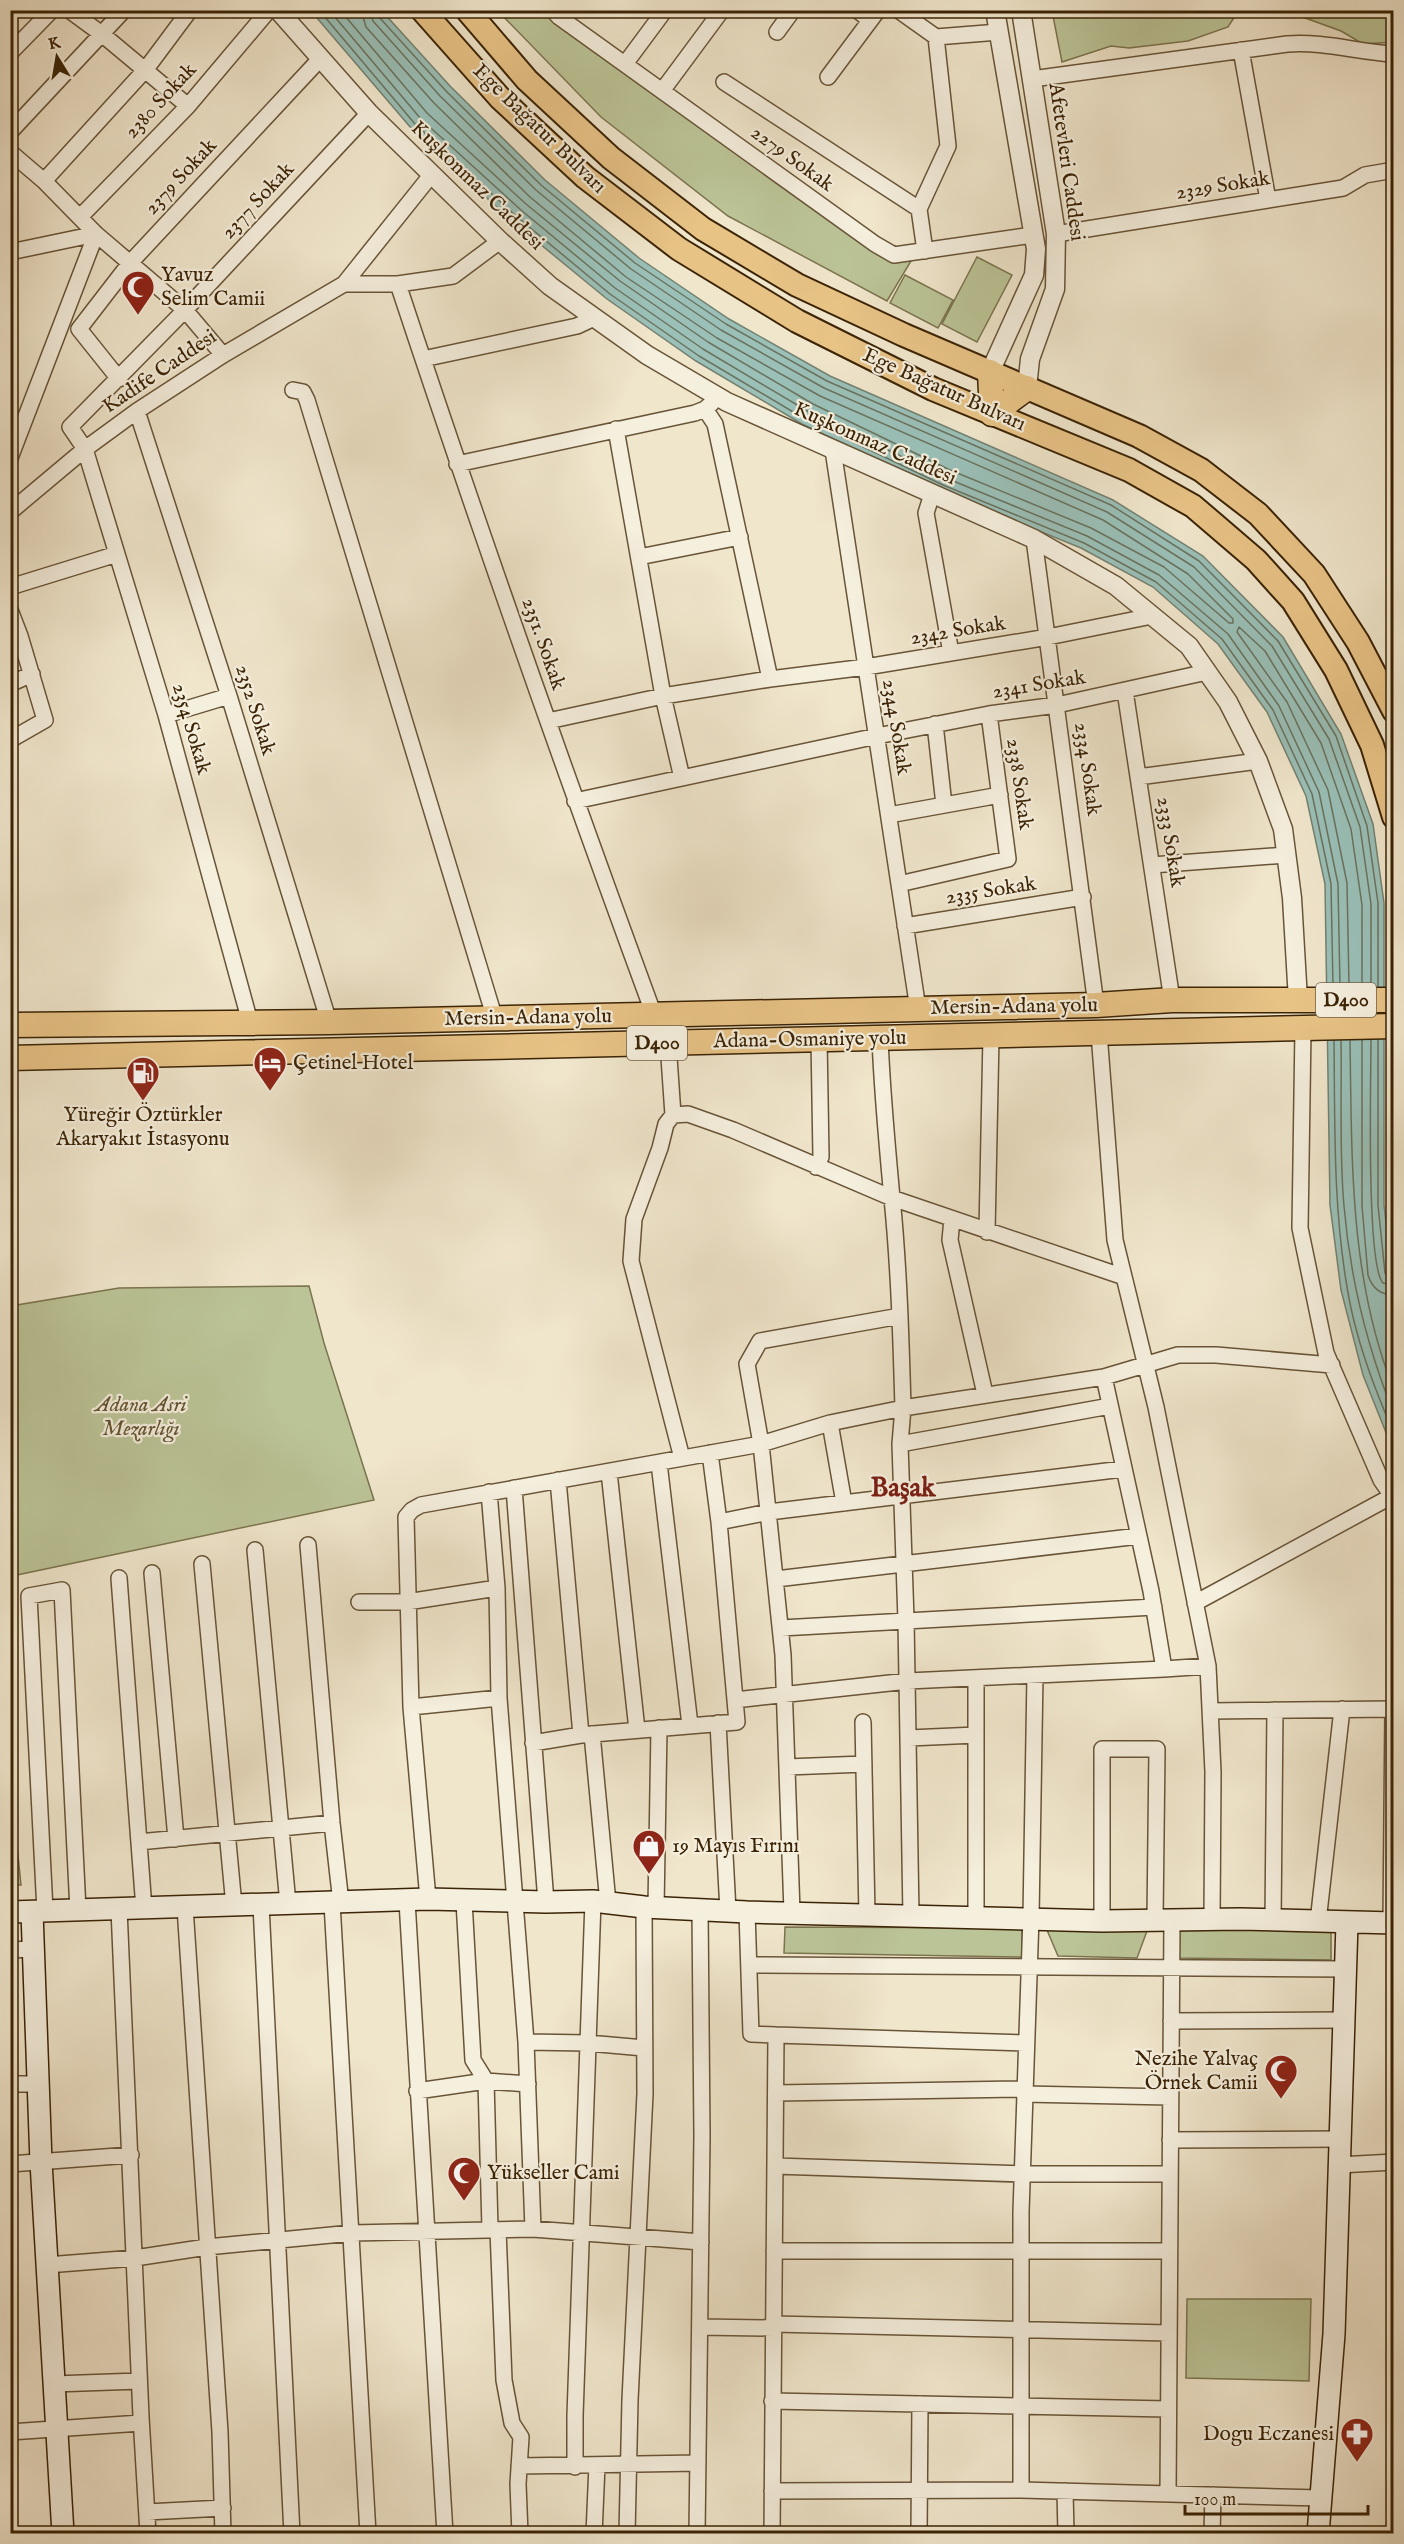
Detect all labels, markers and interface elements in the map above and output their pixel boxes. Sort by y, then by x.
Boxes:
north arrow [27,27,87,87]
text: K [47,33,64,55]
street label: 2380 Sokak [119,57,204,145]
street label: Ege Bağatur Bulvarı [466,58,612,200]
street label: Afetevleri Caddesi [1041,80,1090,243]
street label: Kuşkonmaz Caddesi [404,115,550,257]
street label: 2279 Sokak [745,120,840,199]
street label: 2379 Sokak [139,133,224,221]
street label: 2377 Sokak [216,156,301,245]
street label: 2329 Sokak [1174,165,1273,207]
place label: Yavuz Selim Camii [161,262,265,313]
mosque icon: Yavuz Selim Camii [120,269,156,316]
street label: Kadife Caddesi [98,324,222,420]
street label: Ege Bağatur Bulvarı [858,342,1030,438]
street label: Kuşkonmaz Caddesi [789,396,961,492]
street label: 2351. Sokak [515,594,572,694]
street label: 2342 Sokak [908,610,1008,652]
street label: 2352 Sokak [228,661,282,759]
street label: 2341 Sokak [990,664,1088,706]
street label: 2344 Sokak [875,677,917,777]
street label: 2354 Sokak [165,680,217,778]
street label: 2334 Sokak [1067,721,1107,818]
street label: 2338 Sokak [999,737,1039,832]
street label: 2333 Sokak [1150,795,1191,890]
street label: 2335 Sokak [944,870,1039,911]
road number: D400 [1316,983,1376,1017]
street label: Mersin-Adana yolu [930,992,1098,1022]
street label: Mersin-Adana yolu [444,1003,612,1033]
street label: Adana-Osmaniye yolu [712,1025,907,1055]
road number: D400 [627,1026,687,1060]
hotel icon: Çetinel Hotel [252,1045,288,1092]
place label: Çetinel Hotel [293,1050,414,1077]
fuel station icon: Yüreğir Öztürkler Akaryakıt İstasyonu [125,1055,161,1102]
place label: Yüreğir Öztürkler Akaryakıt İstasyonu [55,1102,230,1153]
park label: Adana Asri Mezarlığı [93,1392,189,1443]
district label: Başak [870,1472,937,1506]
shop icon: 19 Mayıs Fırını [631,1828,667,1875]
place label: 19 Mayıs Fırını [672,1833,799,1860]
place label: Nezihe Yalvaç Örnek Camii [1134,2046,1258,2097]
mosque icon: Nezihe Yalvaç Örnek Camii [1263,2053,1299,2100]
mosque icon: Yükseller Cami [446,2155,482,2202]
place label: Yükseller Cami [487,2160,620,2187]
pharmacy icon: Dogu Eczanesi [1339,2416,1375,2463]
place label: Dogu Eczanesi [1203,2421,1334,2448]
scale bar [1185,2478,1368,2516]
text: 100 m [1194,2489,1236,2512]

